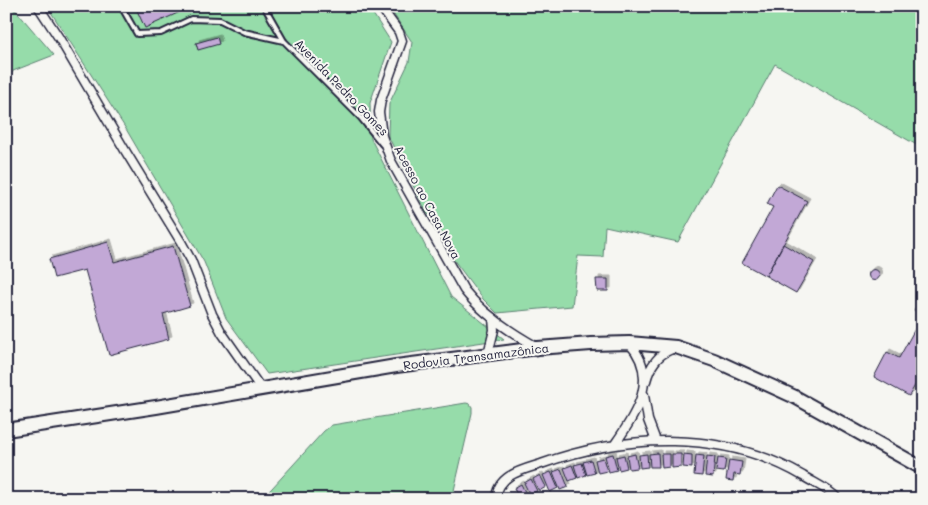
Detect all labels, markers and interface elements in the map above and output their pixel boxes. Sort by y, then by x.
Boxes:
street label: Avenida Pedro Gomes [292,35,392,139]
street label: Acesso ao Casa Nova [391,142,465,262]
street label: Rodovia Transamazônica [402,339,550,373]

